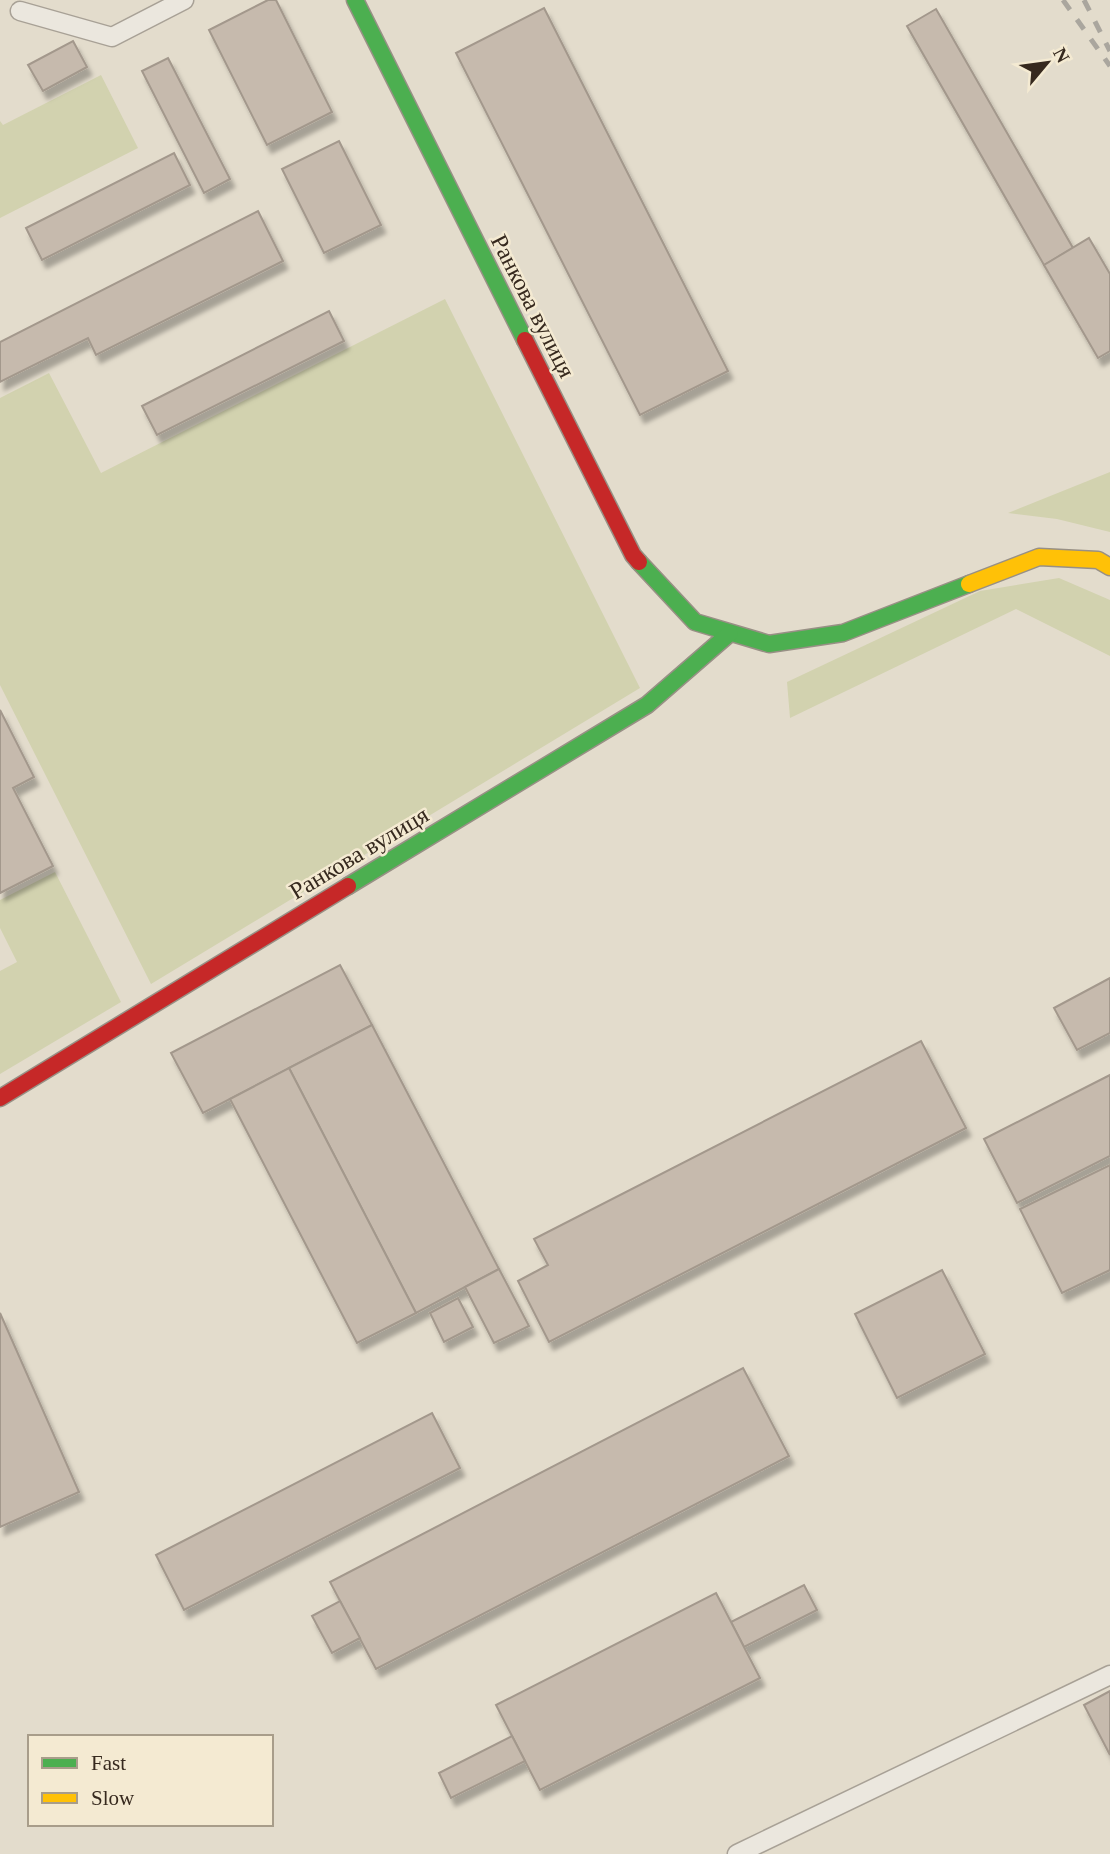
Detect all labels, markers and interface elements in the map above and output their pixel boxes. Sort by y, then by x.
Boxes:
north arrow [1012,28,1082,98]
text: N [1049,44,1074,66]
street label: Ранкова вулиця [486,230,580,382]
street label: Ранкова вулиця [285,801,433,905]
legend [28,1735,273,1826]
text: Fast [91,1751,126,1775]
text: Slow [91,1786,135,1810]

